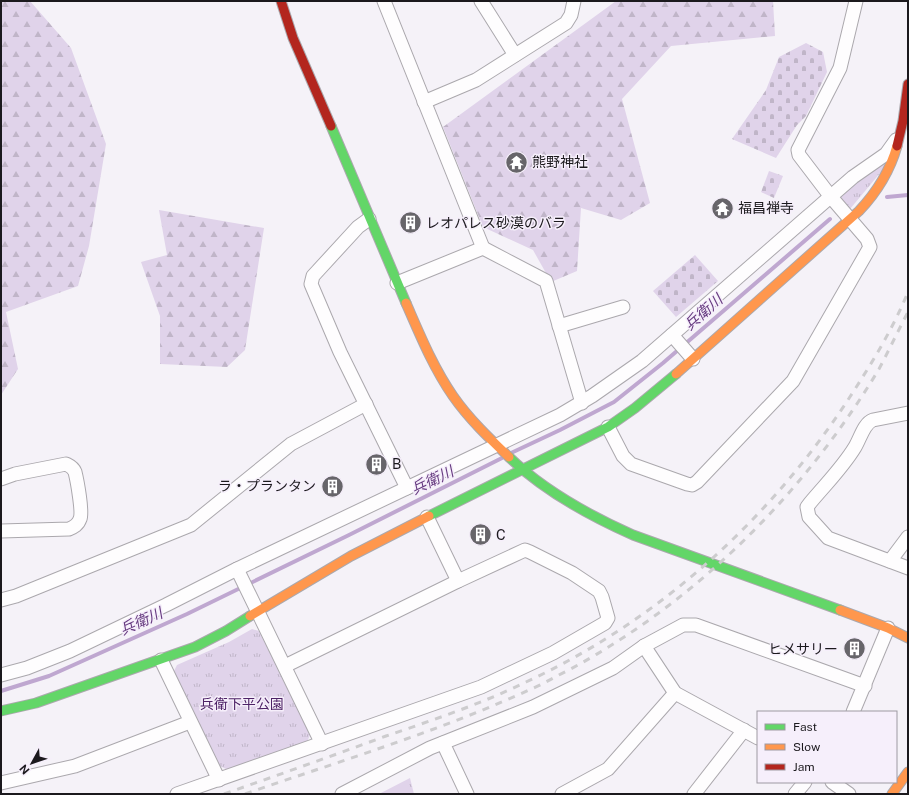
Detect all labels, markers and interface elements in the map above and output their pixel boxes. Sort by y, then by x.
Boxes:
temple icon: 熊野神社 [503,149,529,175]
place label: 熊野神社 [532,154,588,170]
temple icon: 福昌禅寺 [709,195,735,221]
place label: 福昌禅寺 [738,200,794,216]
building icon: レオパレス砂漠のバラ [398,210,424,236]
place label: レオパレス砂漠のバラ [426,215,566,231]
water label: 兵衛川 [680,290,727,333]
building icon: B [363,451,389,477]
place label: B [392,456,401,472]
water label: 兵衛川 [408,462,458,498]
building icon: ラ・プランタン [319,473,345,499]
place label: ラ・プランタン [218,478,316,494]
building icon: C [467,522,493,548]
place label: C [496,527,506,543]
water label: 兵衛川 [117,603,167,638]
building icon: ヒメサリー [841,636,867,662]
place label: ヒメサリー [768,641,838,657]
park label: 兵衛下平公園 [200,696,284,712]
legend [757,711,897,783]
text: Fast [793,720,818,734]
text: Slow [793,740,821,754]
north arrow [12,743,52,783]
text: Jam [793,760,815,774]
text: N [17,762,32,777]

